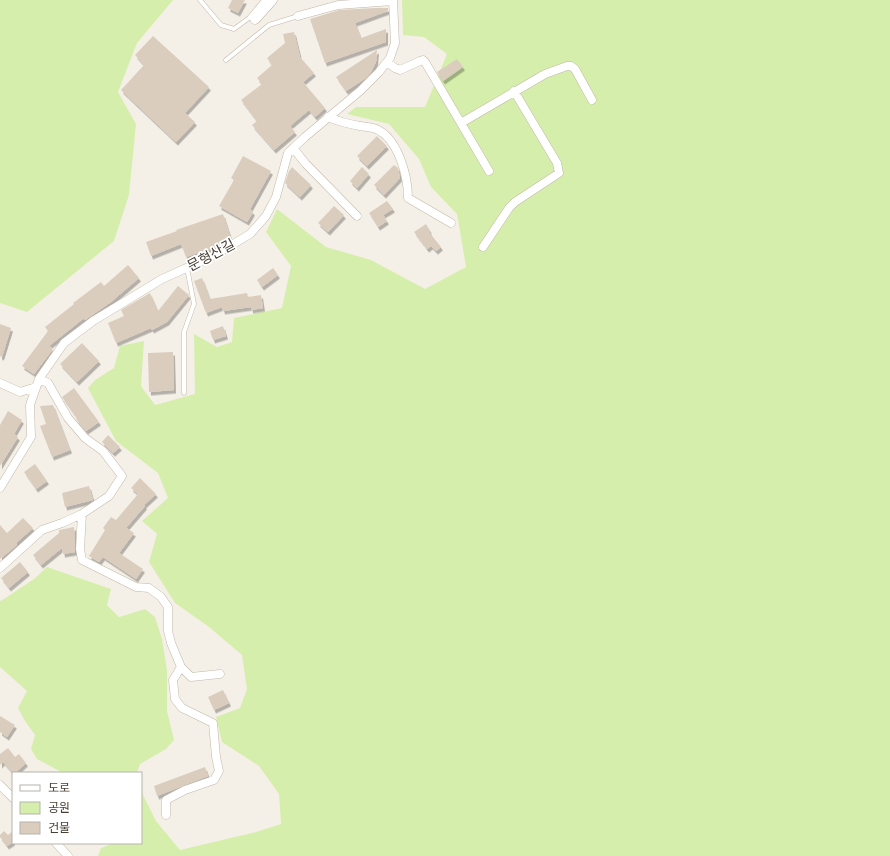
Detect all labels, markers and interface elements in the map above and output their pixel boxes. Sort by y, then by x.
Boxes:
street label: 문형산길 [184,235,238,275]
legend [12,772,142,844]
text: 도로 [48,780,70,795]
text: 공원 [48,800,70,815]
text: 건물 [48,820,70,835]

